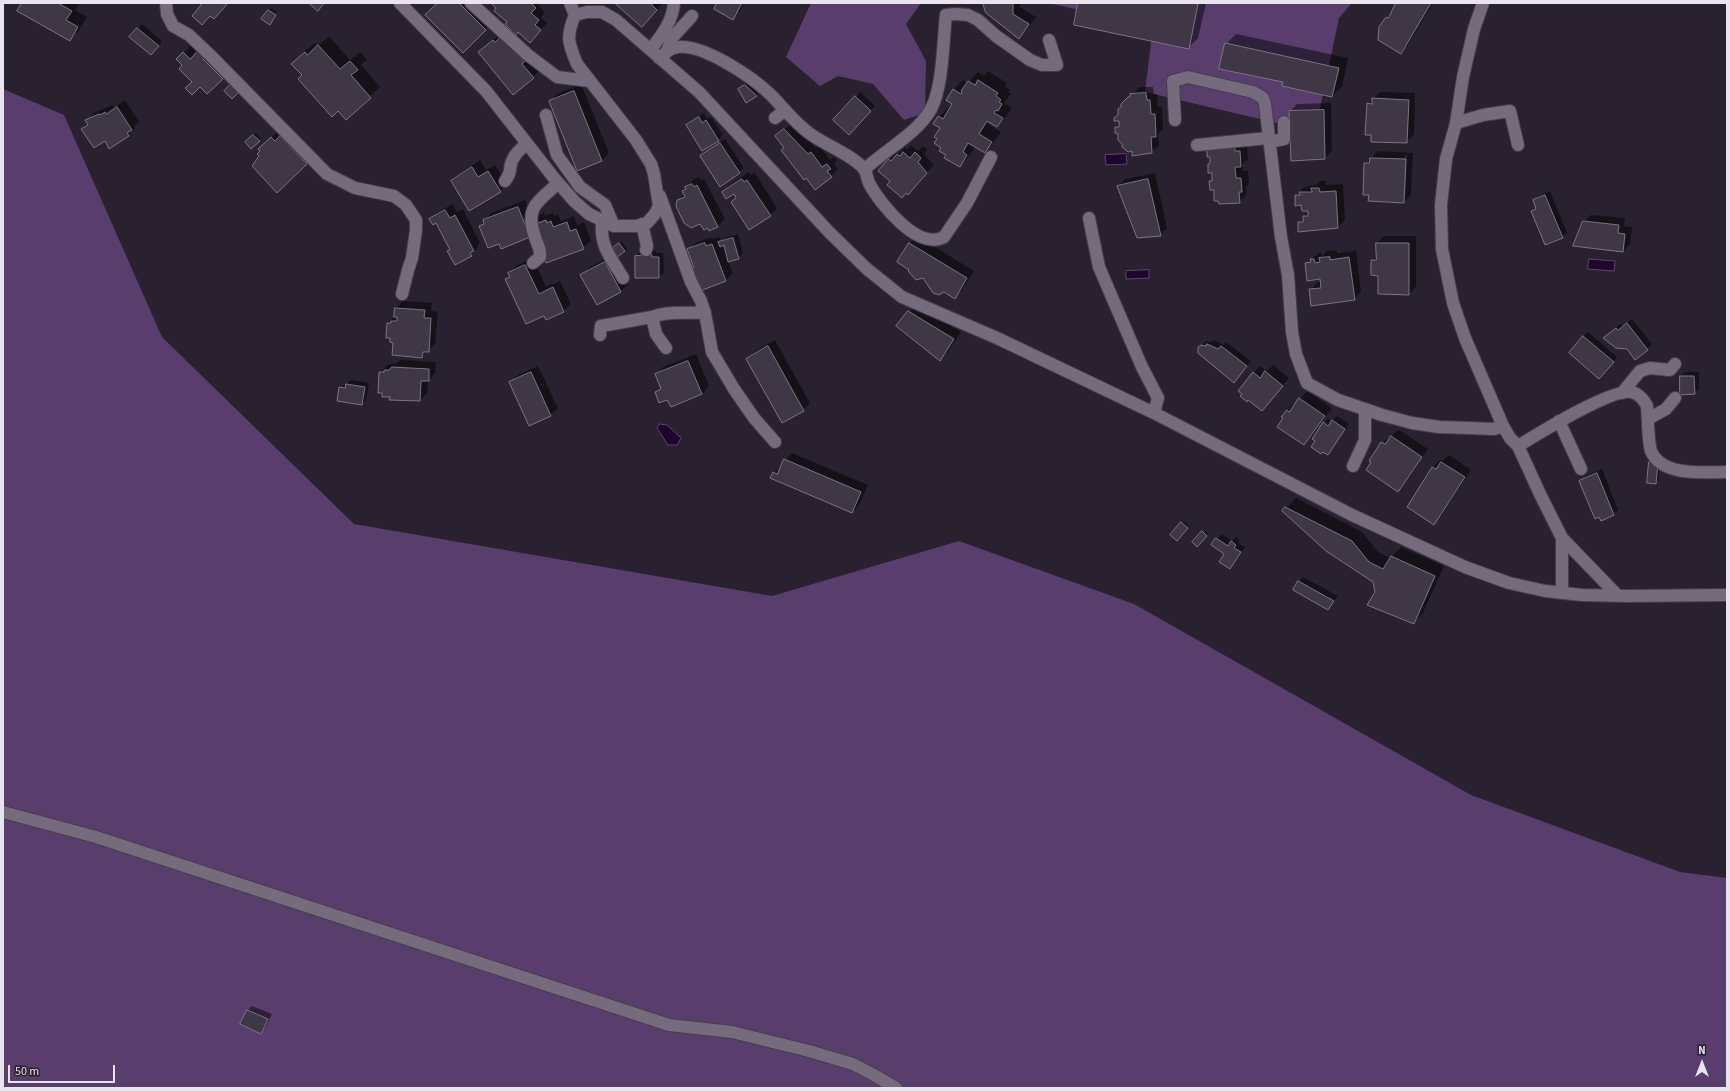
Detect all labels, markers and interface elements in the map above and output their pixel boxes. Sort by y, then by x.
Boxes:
north arrow [1682,1043,1722,1083]
text: N [1698,1043,1706,1058]
scale bar [10,1057,117,1083]
text: 50 m [15,1063,39,1080]

